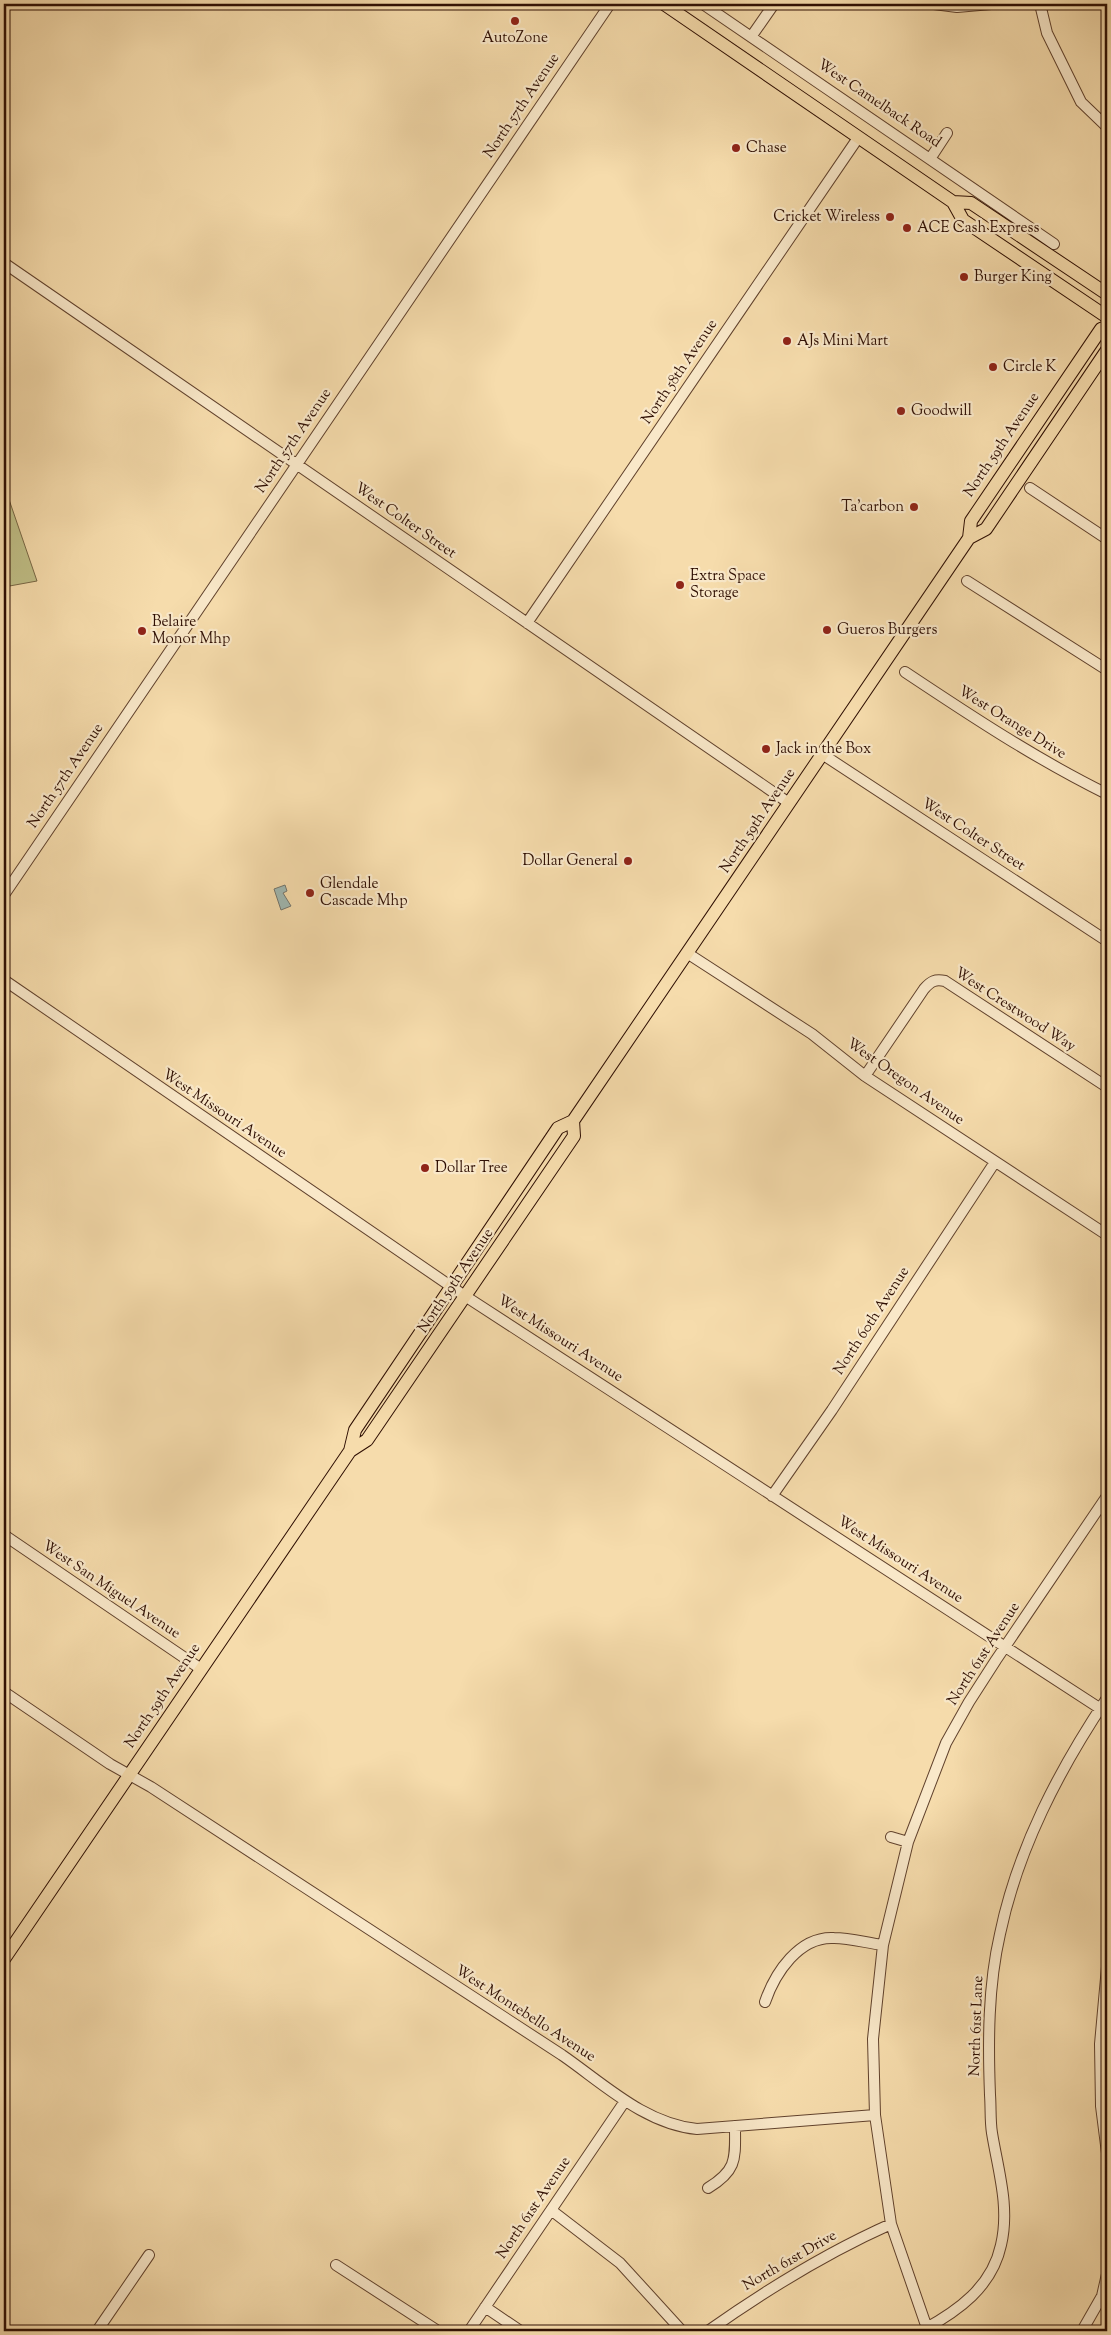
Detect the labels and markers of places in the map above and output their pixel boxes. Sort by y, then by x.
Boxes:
marker: AutoZone [509,15,521,27]
place label: AutoZone [482,28,548,49]
place label: Chase [746,138,787,159]
marker: Chase [730,142,742,154]
place label: Cricket Wireless [773,207,880,228]
marker: Cricket Wireless [884,211,896,223]
place label: ACE Cash Express [917,218,1039,239]
marker: ACE Cash Express [901,222,913,234]
place label: Burger King [974,267,1052,288]
marker: Burger King [958,271,970,283]
place label: AJs Mini Mart [797,331,888,352]
marker: AJs Mini Mart [781,335,793,347]
place label: Circle K [1003,357,1057,378]
marker: Circle K [987,361,999,373]
place label: Goodwill [911,401,972,422]
marker: Goodwill [895,405,907,417]
place label: Ta'carbon [841,497,904,518]
marker: Ta'carbon [908,501,920,513]
place label: Extra Space Storage [690,566,766,604]
marker: Extra Space Storage [674,579,686,591]
place label: Belaire Monor Mhp [152,612,230,650]
place label: Gueros Burgers [837,620,937,641]
marker: Gueros Burgers [821,624,833,636]
marker: Belaire Monor Mhp [136,625,148,637]
place label: Jack in the Box [775,739,871,760]
marker: Jack in the Box [760,743,772,755]
place label: Dollar General [522,851,618,872]
marker: Dollar General [622,855,634,867]
place label: Glendale Cascade Mhp [320,874,407,912]
marker: Glendale Cascade Mhp [304,887,316,899]
place label: Dollar Tree [435,1158,508,1179]
marker: Dollar Tree [419,1162,431,1174]

